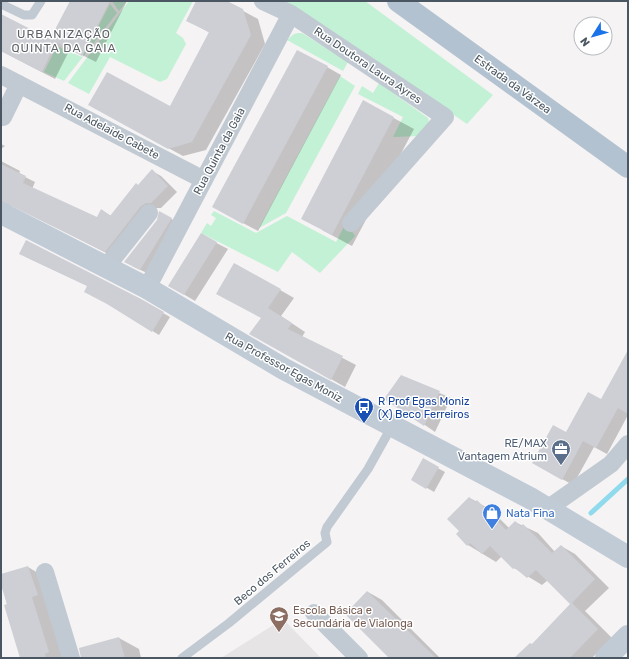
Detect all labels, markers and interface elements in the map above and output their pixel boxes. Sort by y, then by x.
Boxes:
north arrow [573,16,613,56]
street label: Rua Doutora Laura Ayres [311,25,424,107]
district label: URBANIZAÇÃO QUINTA DA GAIA [11,27,117,55]
text: N [578,35,593,49]
street label: Estrada da Várzea [472,52,554,117]
street label: Rua Adelaide Cabete [62,101,161,162]
street label: Rua Quinta da Gaia [191,106,248,197]
street label: Rua Professor Egas Moniz [223,330,345,405]
place label: R Prof Egas Moniz (X) Beco Ferreiros [378,395,470,421]
bus stop icon: R Prof Egas Moniz (X) Beco Ferreiros [353,396,375,424]
place label: RE/MAX Vantagem Atrium [458,437,547,463]
office icon: RE/MAX Vantagem Atrium [550,438,572,466]
shop icon: Nata Fina [481,502,503,530]
place label: Nata Fina [506,507,555,520]
street label: Beco dos Ferreiros [232,537,313,608]
place label: Escola Básica e Secundária de Vialonga [293,604,413,630]
school or university icon: Escola Básica e Secundária de Vialonga [268,605,290,633]

